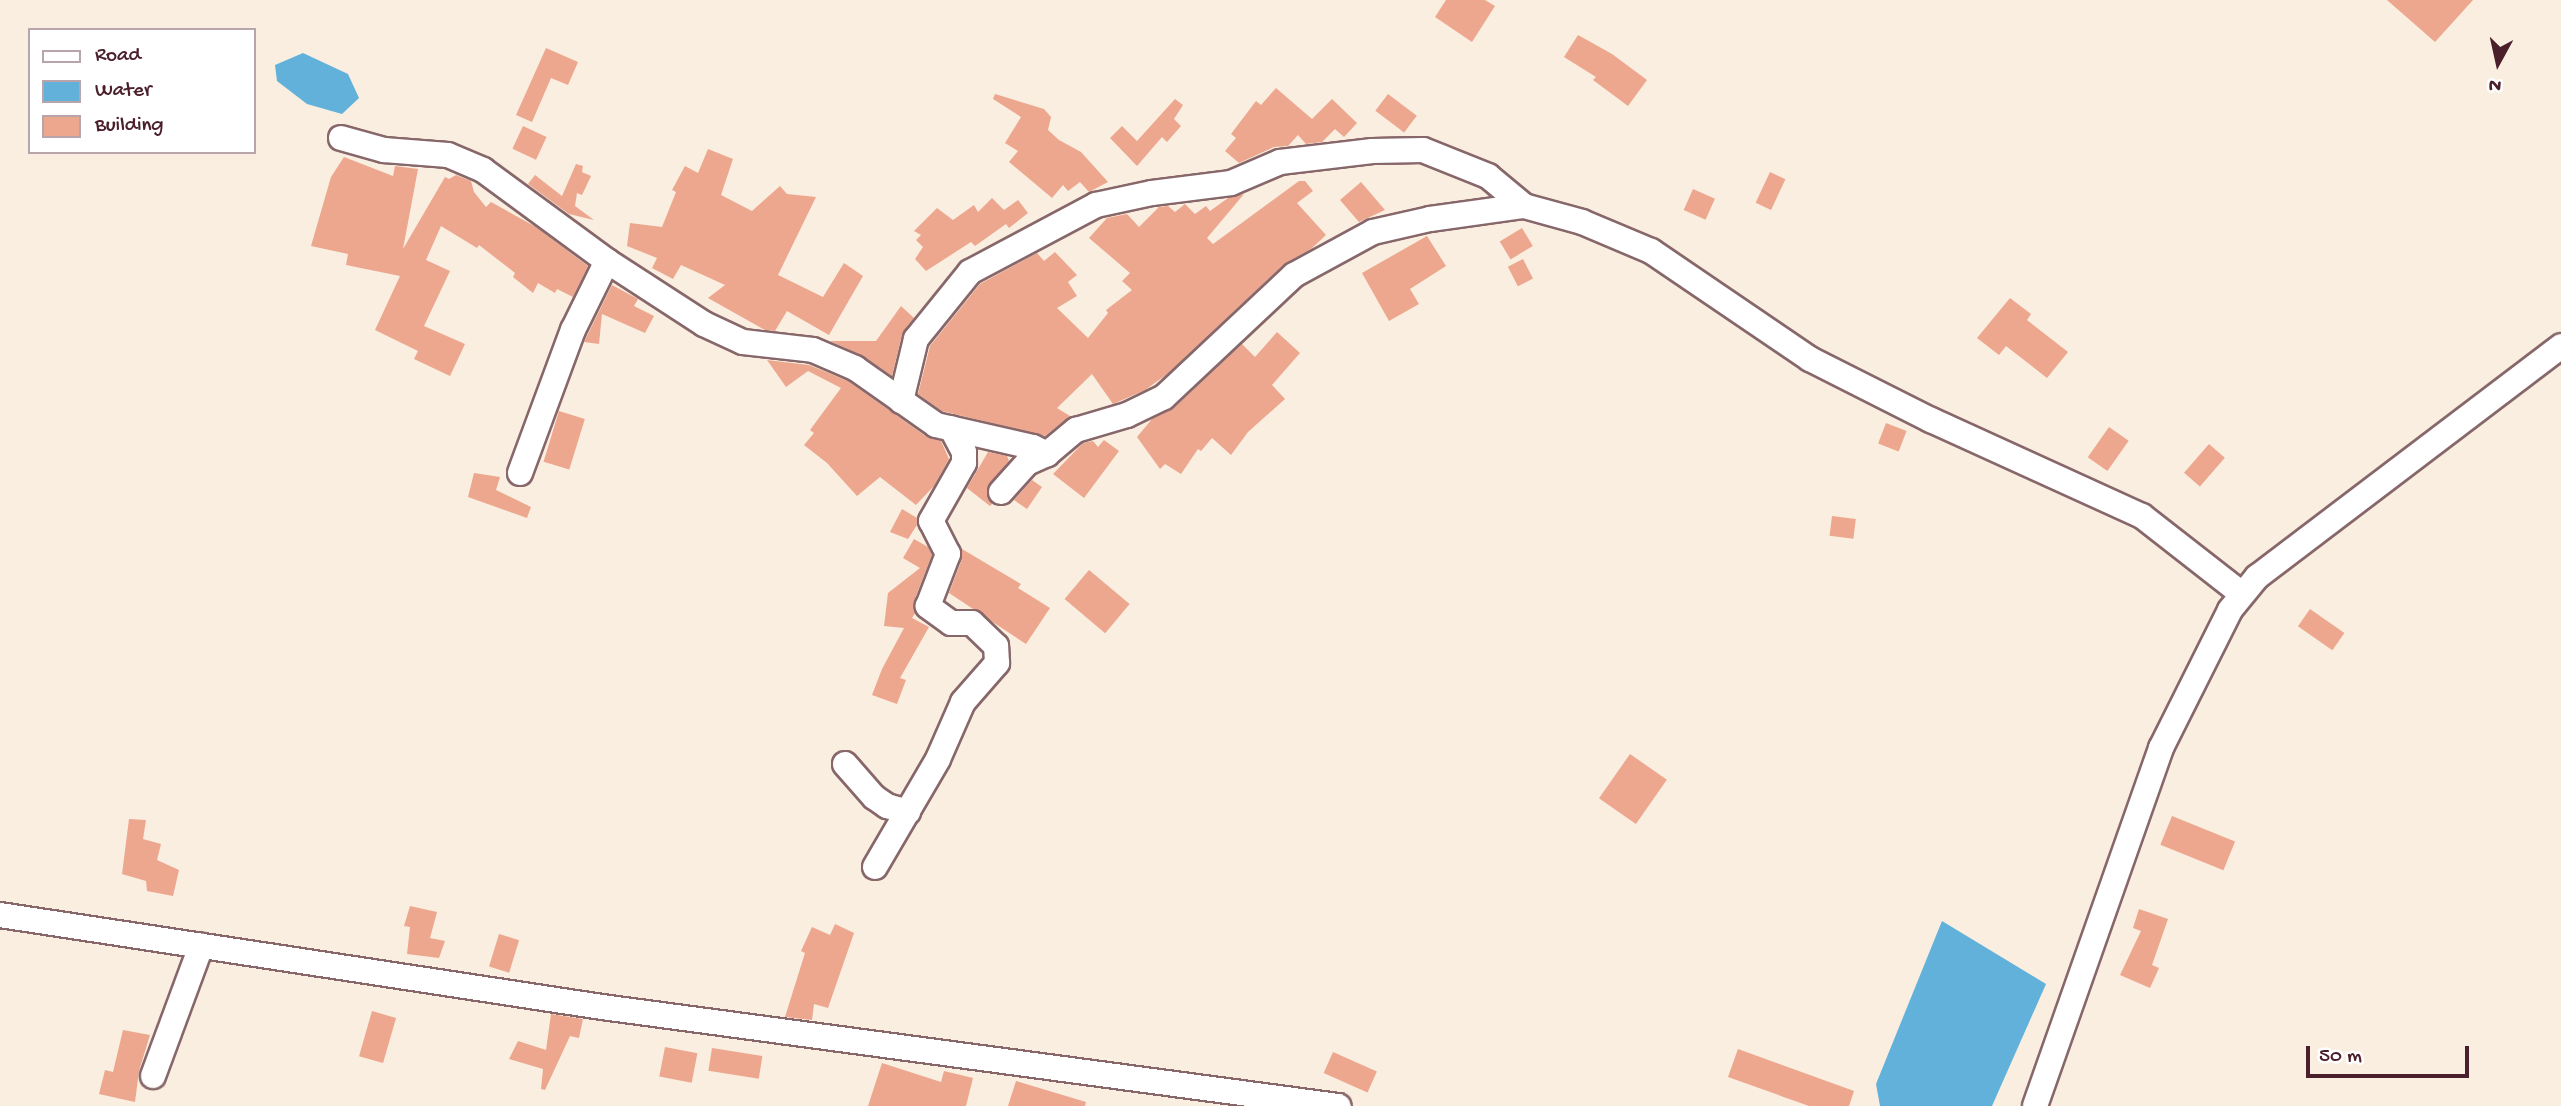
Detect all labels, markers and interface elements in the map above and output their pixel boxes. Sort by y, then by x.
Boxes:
legend [28,28,256,154]
north arrow [2463,28,2533,98]
text: Road [95,44,141,69]
text: N [2487,72,2503,97]
text: Water [95,79,151,104]
text: Building [95,114,164,139]
scale bar [2309,1032,2472,1076]
text: 50 m [2319,1045,2362,1070]

